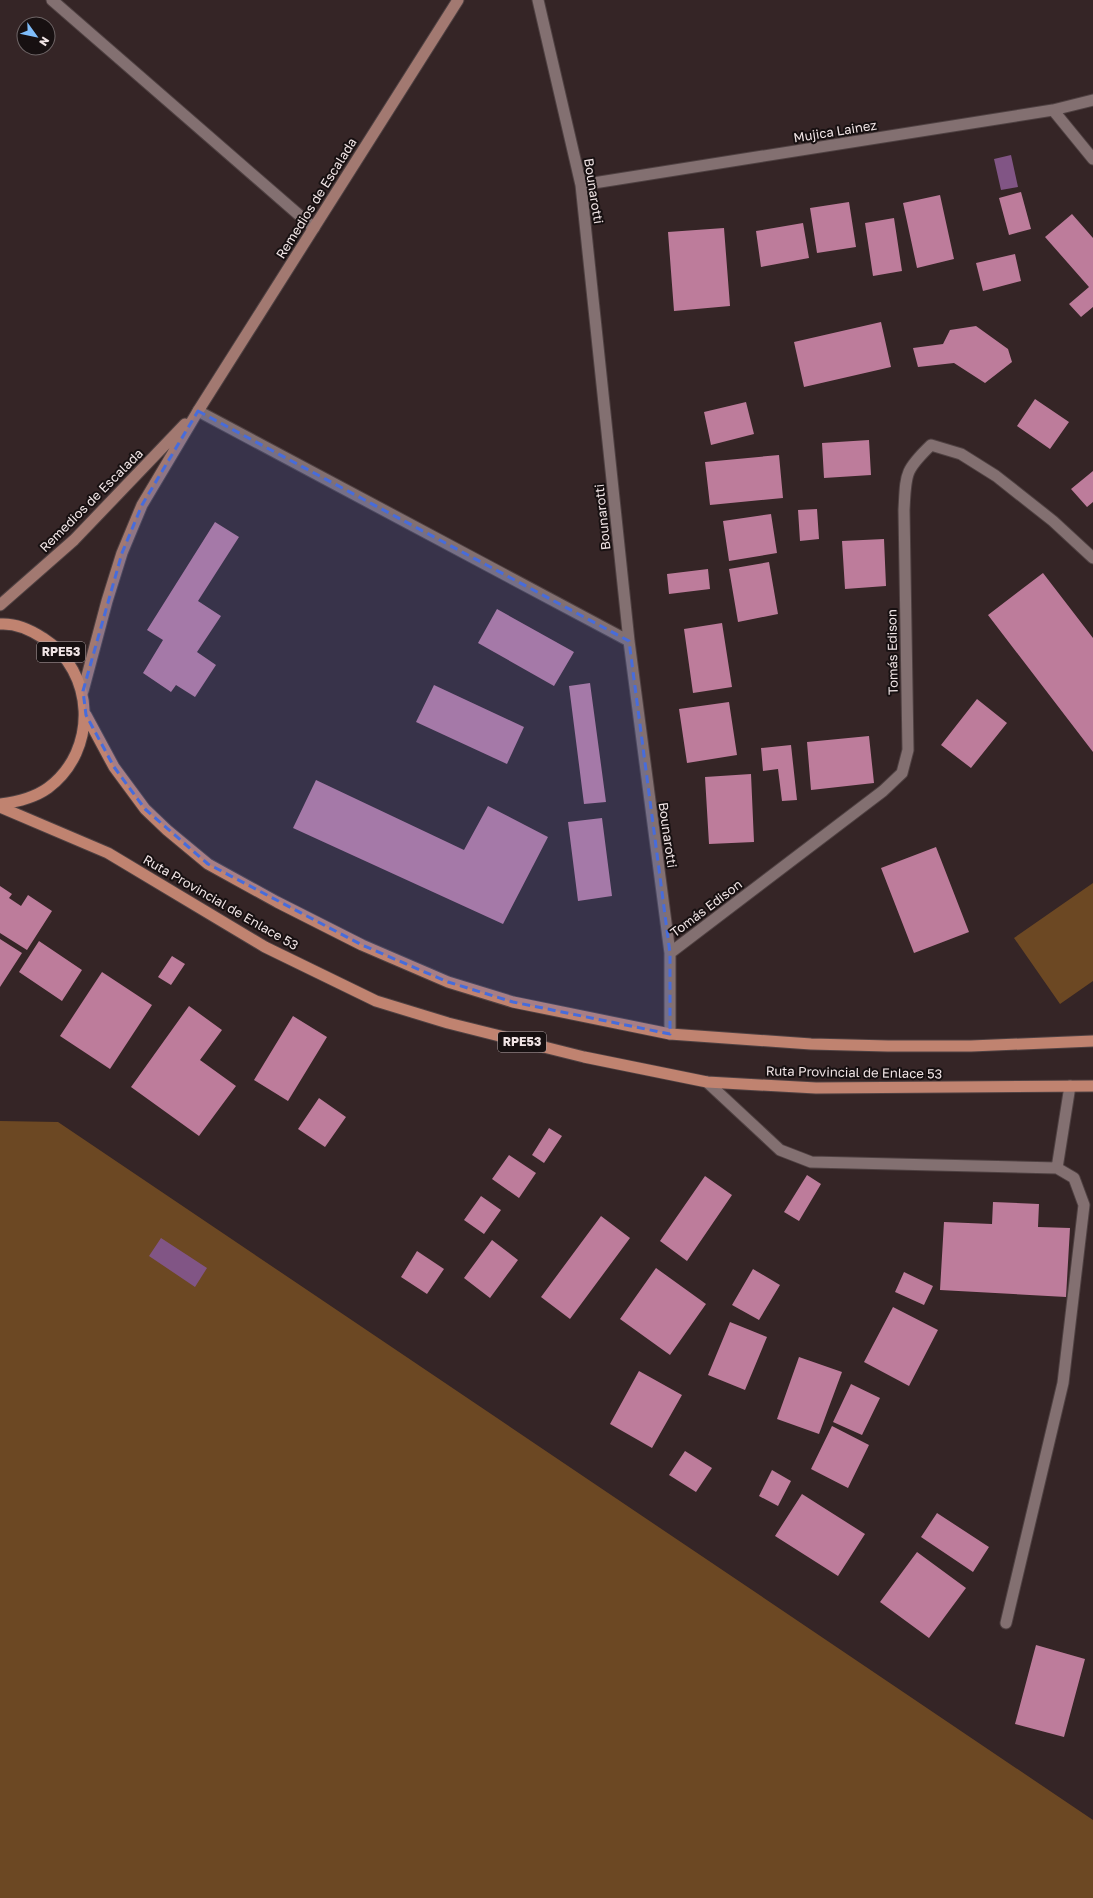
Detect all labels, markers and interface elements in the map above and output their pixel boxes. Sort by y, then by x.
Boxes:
north arrow [16,16,56,56]
text: N [37,35,53,49]
street label: Mujica Lainez [792,116,878,145]
street label: Remedios de Escalada [272,135,360,261]
street label: Bounarotti [581,157,607,225]
street label: Remedios de Escalada [36,445,146,555]
street label: Bounarotti [591,483,613,551]
street label: Tomás Edison [883,609,901,695]
road number: RPE53 [37,642,85,662]
street label: Bounarotti [655,801,681,869]
street label: Ruta Provincial de Enlace 53 [141,851,301,953]
street label: Tomás Edison [667,876,745,940]
road number: RPE53 [498,1032,546,1052]
street label: Ruta Provincial de Enlace 53 [766,1062,942,1082]

